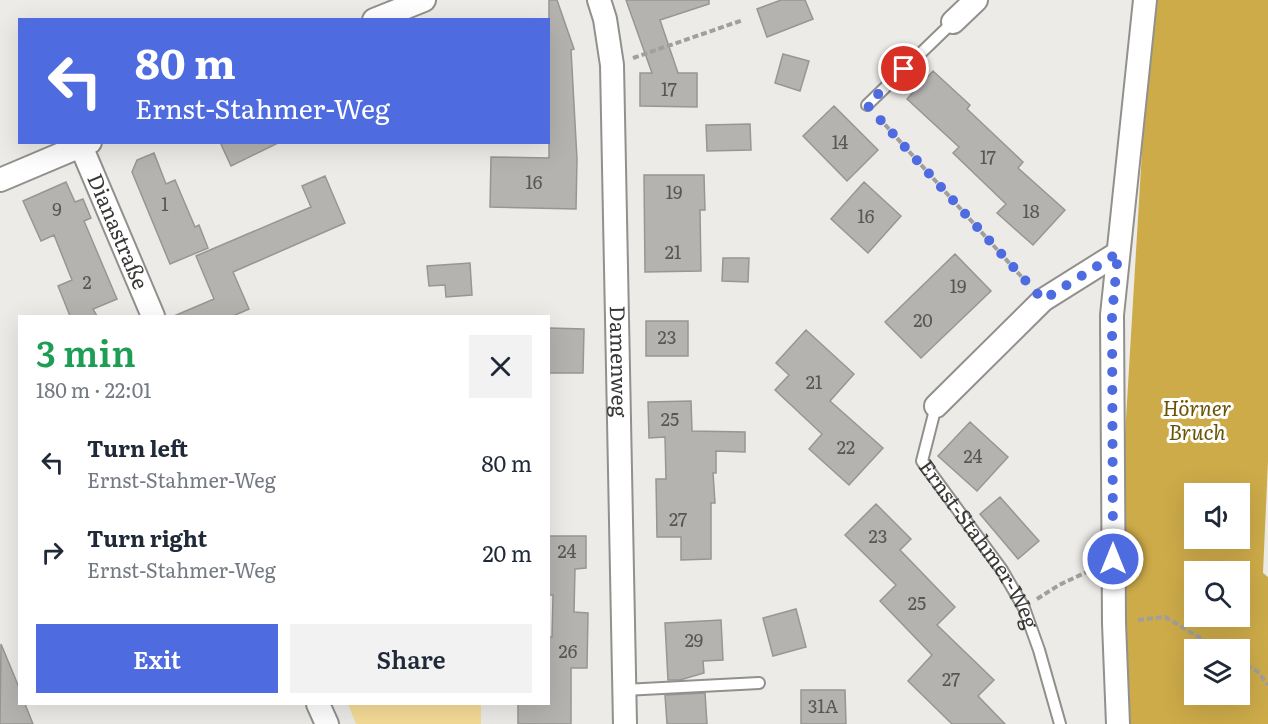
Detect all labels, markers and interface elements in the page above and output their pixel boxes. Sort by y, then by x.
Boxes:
text: 80 m [135,30,236,92]
icon: left [36,42,114,120]
pin [878,43,929,94]
icon: arrive [887,52,920,85]
house number: 17 [661,75,677,102]
text: Ernst-Stahmer-Weg [135,87,390,127]
house number: 14 [832,128,848,155]
house number: 17 [980,143,996,170]
street label: Dianastraße [81,168,158,293]
house number: 16 [526,168,543,195]
house number: 19 [666,178,682,205]
house number: 1 [161,190,169,217]
house number: 9 [52,195,62,222]
house number: 18 [1022,197,1040,224]
house number: 16 [858,202,875,229]
house number: 21 [665,238,681,265]
house number: 2 [82,268,92,295]
house number: 19 [950,272,966,299]
street label: Damenweg [604,305,637,418]
house number: 20 [913,306,933,333]
house number: 23 [658,323,676,350]
text: 3 min [36,325,136,378]
button: close [469,335,532,398]
house number: 21 [806,368,822,395]
text: 180 m · 22:01 [36,374,151,404]
park label: Hörner Bruch [1162,391,1232,446]
house number: 25 [661,405,679,432]
text: Turn left [87,431,188,464]
house number: 22 [837,433,855,460]
house number: 24 [963,442,983,469]
icon: left [36,446,69,479]
text: 80 m [481,446,532,479]
street label: Ernst-Stahmer-Weg [913,452,1048,633]
text: Ernst-Stahmer-Weg [87,464,276,494]
map controls [1184,483,1250,705]
button: sound [1184,483,1250,549]
house number: 27 [669,505,687,532]
text: Turn right [87,521,207,554]
house number: 23 [869,522,887,549]
position arrow [1081,527,1145,591]
icon: right [36,536,69,569]
text: 20 m [482,536,532,569]
house number: 24 [557,537,577,564]
text: Ernst-Stahmer-Weg [87,554,276,584]
button: search [1184,561,1250,627]
house number: 25 [908,589,926,616]
button: Exit [36,624,278,693]
button: Share [290,624,532,693]
house number: 29 [685,626,703,653]
house number: 26 [559,637,578,664]
button: layers [1184,639,1250,705]
house number: 27 [942,665,960,692]
house number: 31A [808,692,838,719]

